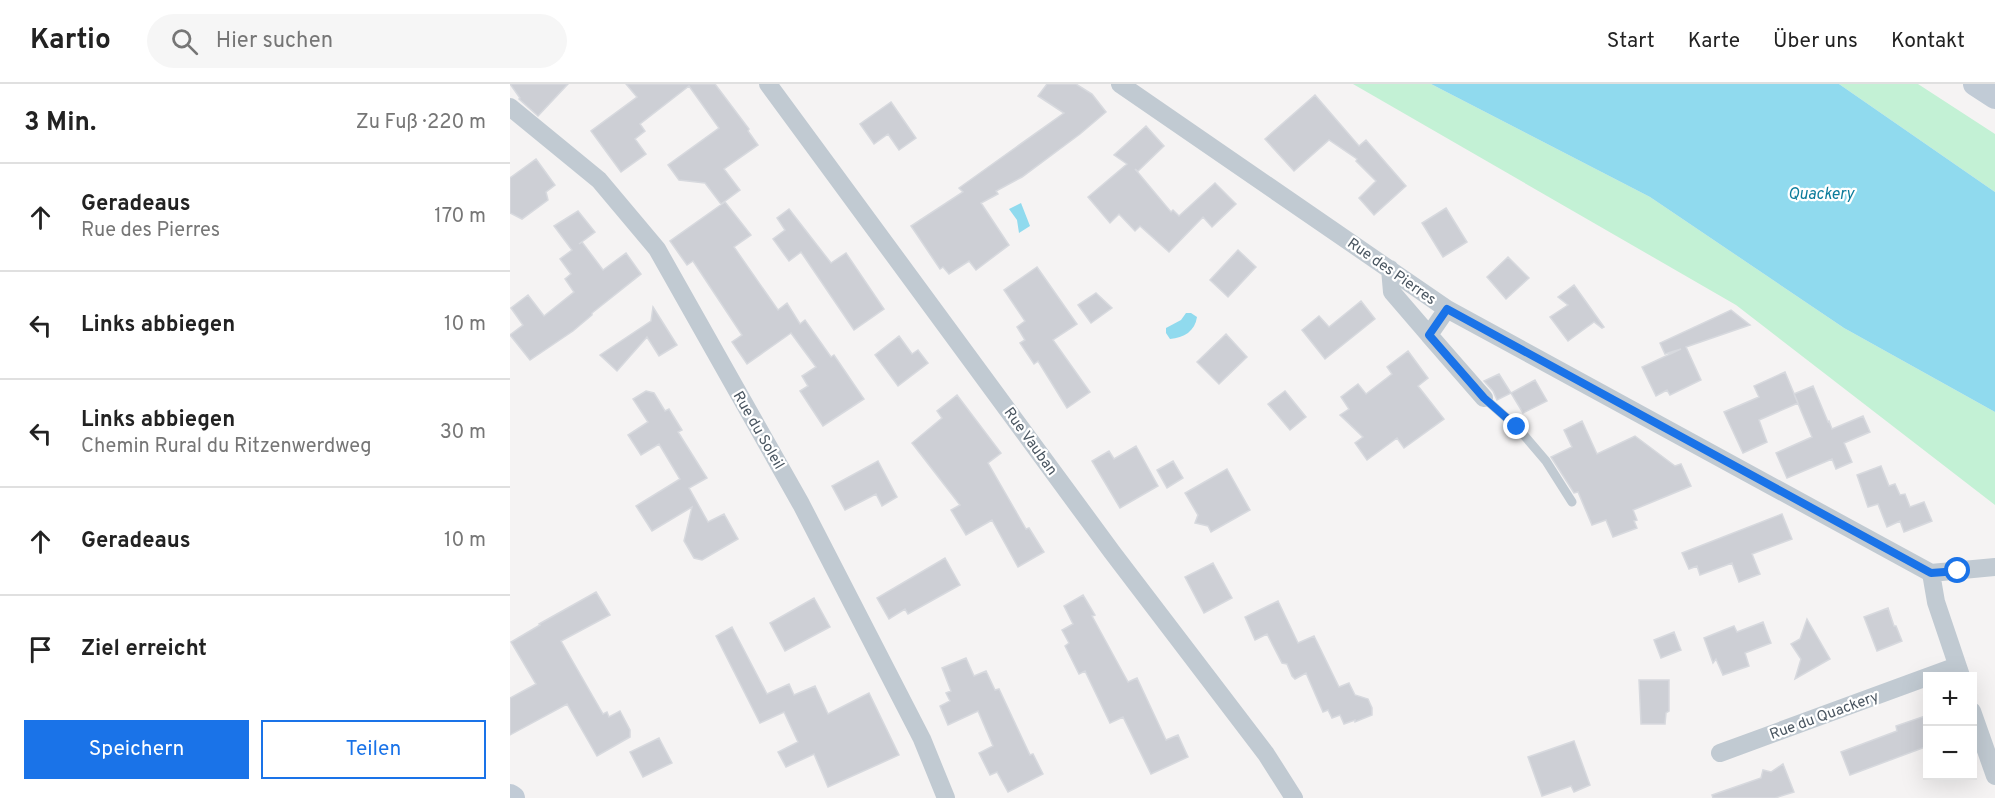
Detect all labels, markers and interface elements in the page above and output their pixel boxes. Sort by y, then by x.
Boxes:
search box [147,14,567,68]
text: Kartio [30,23,111,59]
icon: search [168,25,201,58]
text: Hier suchen [216,28,333,55]
text: Start [1607,28,1655,55]
text: Karte [1688,28,1740,55]
text: Über uns [1773,28,1858,55]
text: Kontakt [1891,28,1965,55]
text: 3 Min. [24,107,96,140]
text: Zu Fuß · 220 m [356,110,486,136]
water label: Quackery [1788,185,1856,205]
text: Geradeaus [81,191,191,218]
icon: ahead [24,201,57,234]
text: 170 m [434,204,486,230]
text: Rue des Pierres [81,218,220,244]
street label: Rue des Pierres [1343,235,1439,310]
icon: left [24,309,57,342]
text: Links abbiegen [81,312,235,339]
text: 10 m [444,312,486,338]
street label: Rue du Soleil [728,388,788,473]
street label: Rue Vauban [999,404,1061,480]
text: Links abbiegen [81,407,235,434]
route end [1503,413,1529,439]
icon: left [24,417,57,450]
text: 30 m [440,420,486,446]
text: Chemin Rural du Ritzenwerdweg [81,434,372,460]
icon: ahead [24,525,57,558]
text: Geradeaus [81,528,191,555]
text: 10 m [444,528,486,554]
route start [1944,557,1970,583]
icon: arrive [24,633,57,666]
text: Ziel erreicht [81,636,207,663]
map controls [1923,672,1977,780]
button: + [1923,672,1977,726]
street label: Rue du Quackery [1767,688,1882,745]
button: Speichern [24,720,249,779]
button: Teilen [261,720,486,779]
button: − [1923,726,1977,780]

